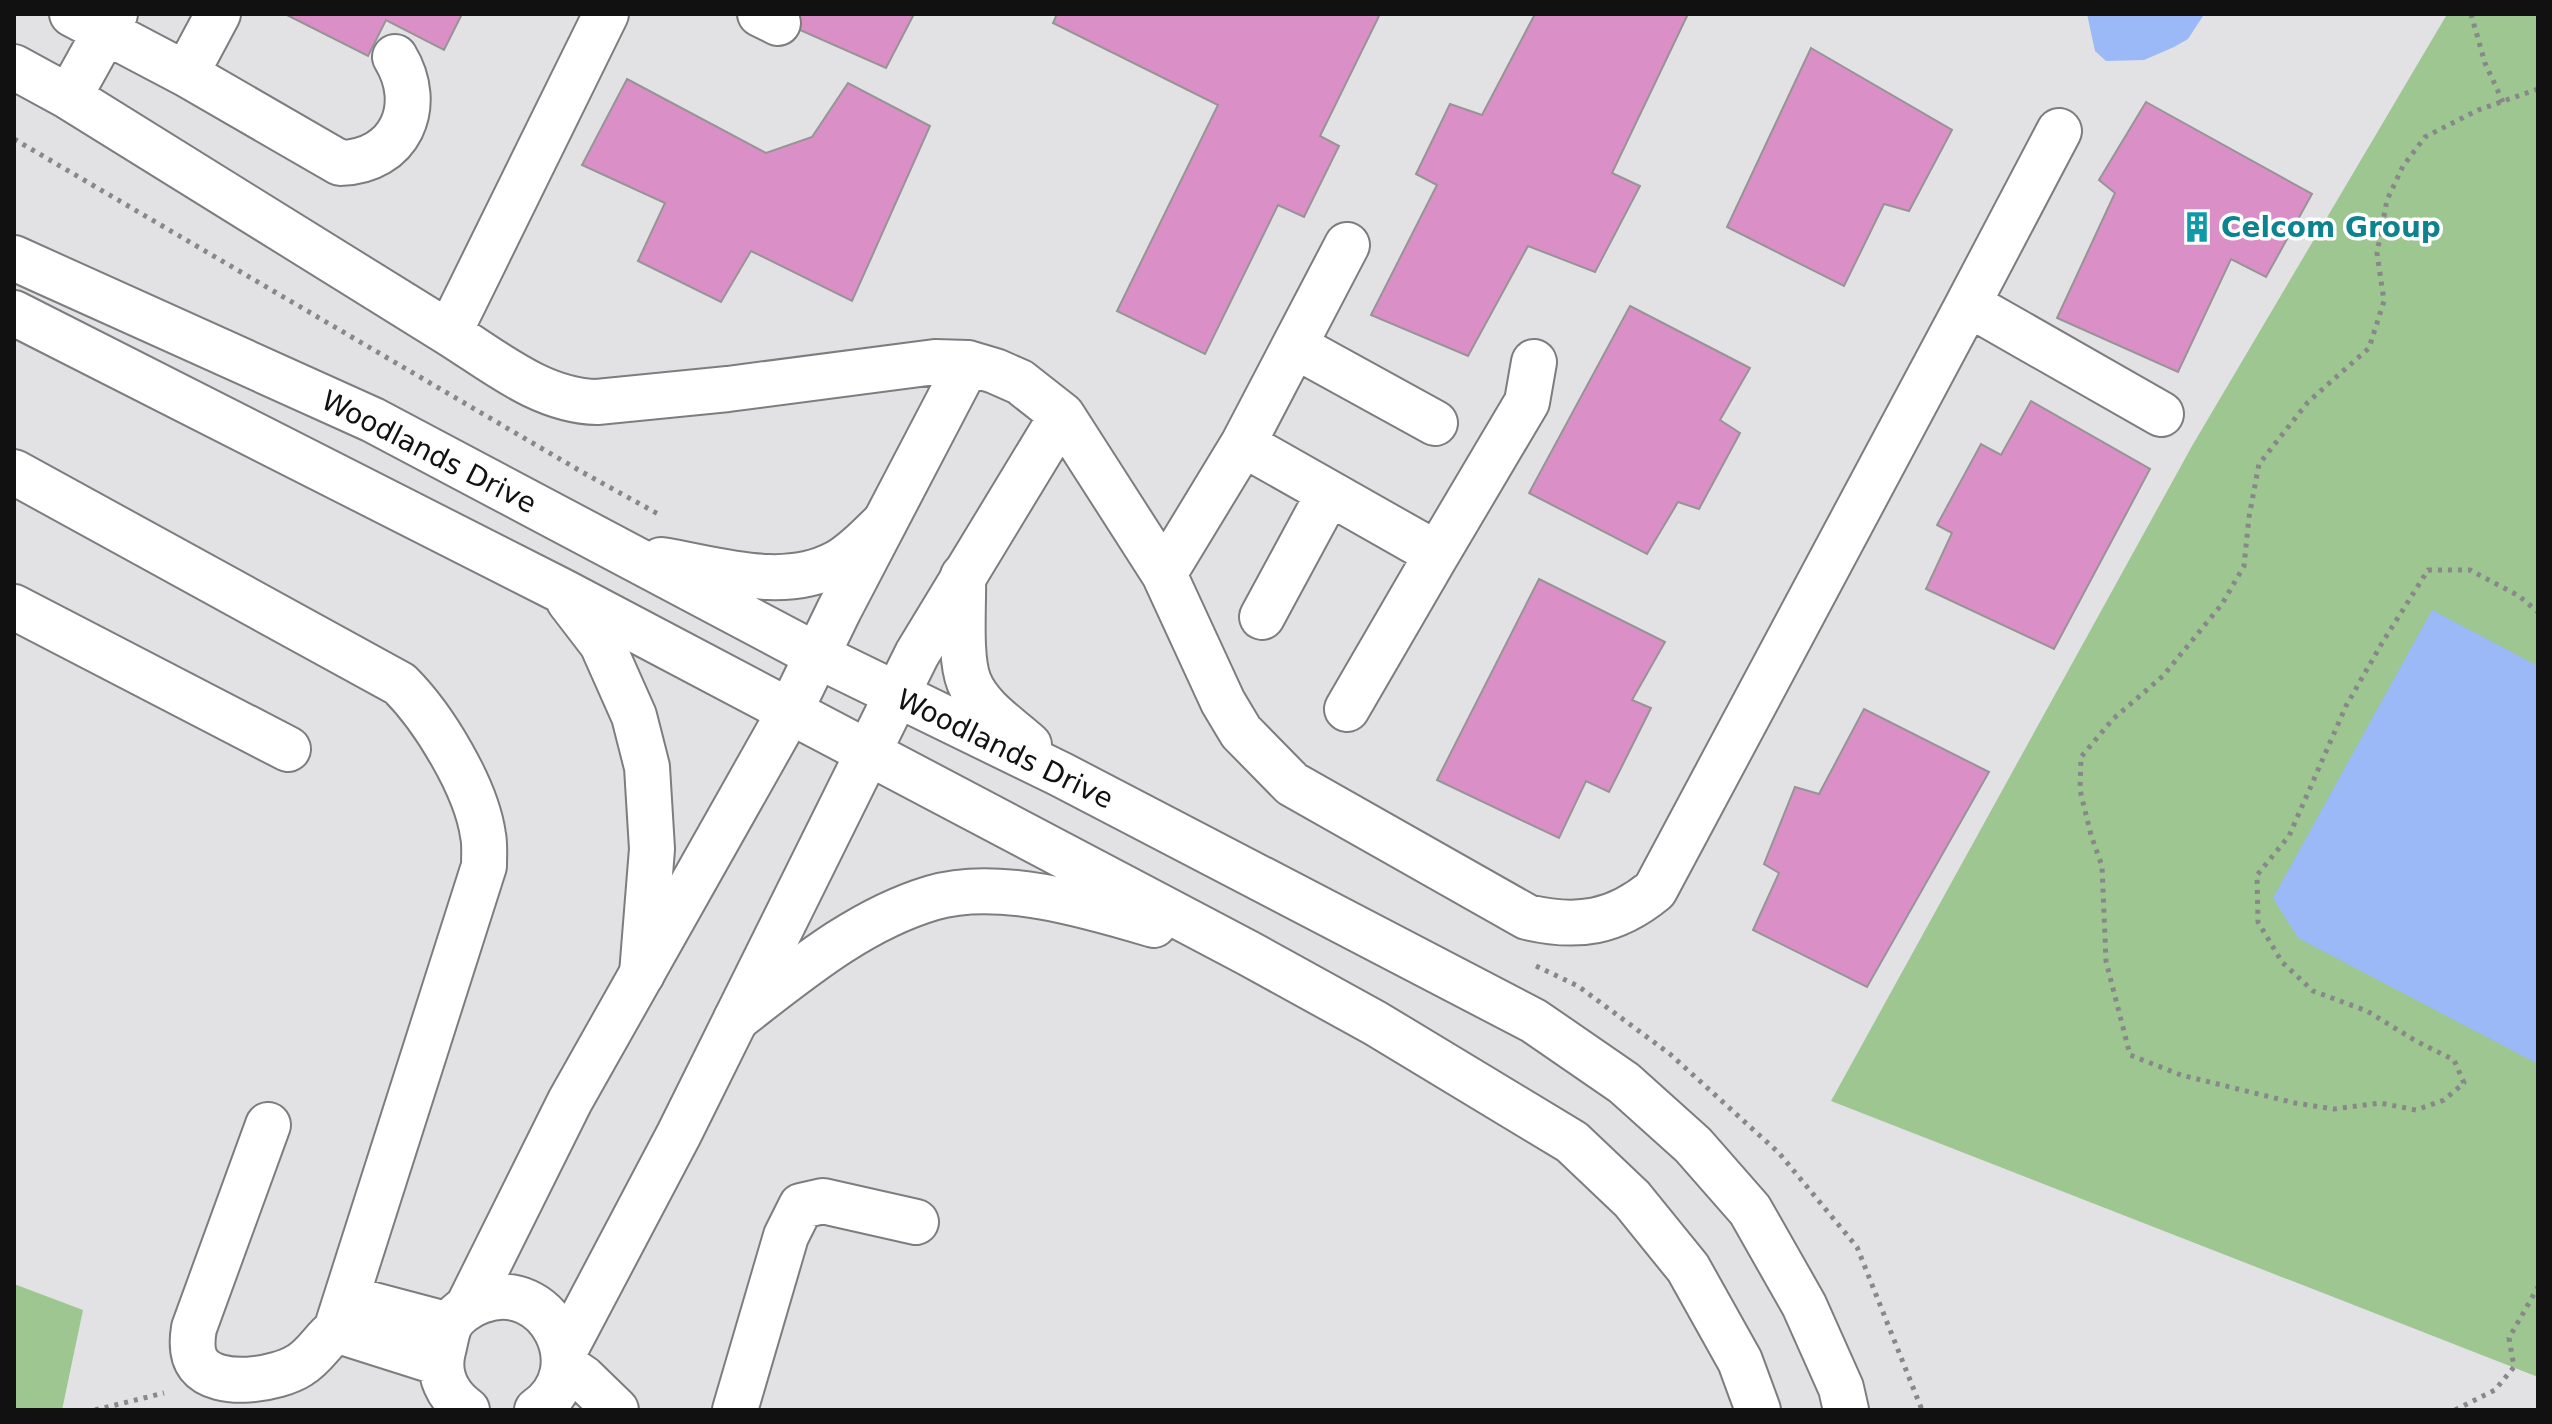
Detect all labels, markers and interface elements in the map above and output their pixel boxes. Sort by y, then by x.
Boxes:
building icon: Celcom Group [2180,210,2214,244]
place label: Celcom Group [2221,211,2441,244]
street label: Woodlands Drive [316,384,542,520]
street label: Woodlands Drive [891,682,1119,816]

